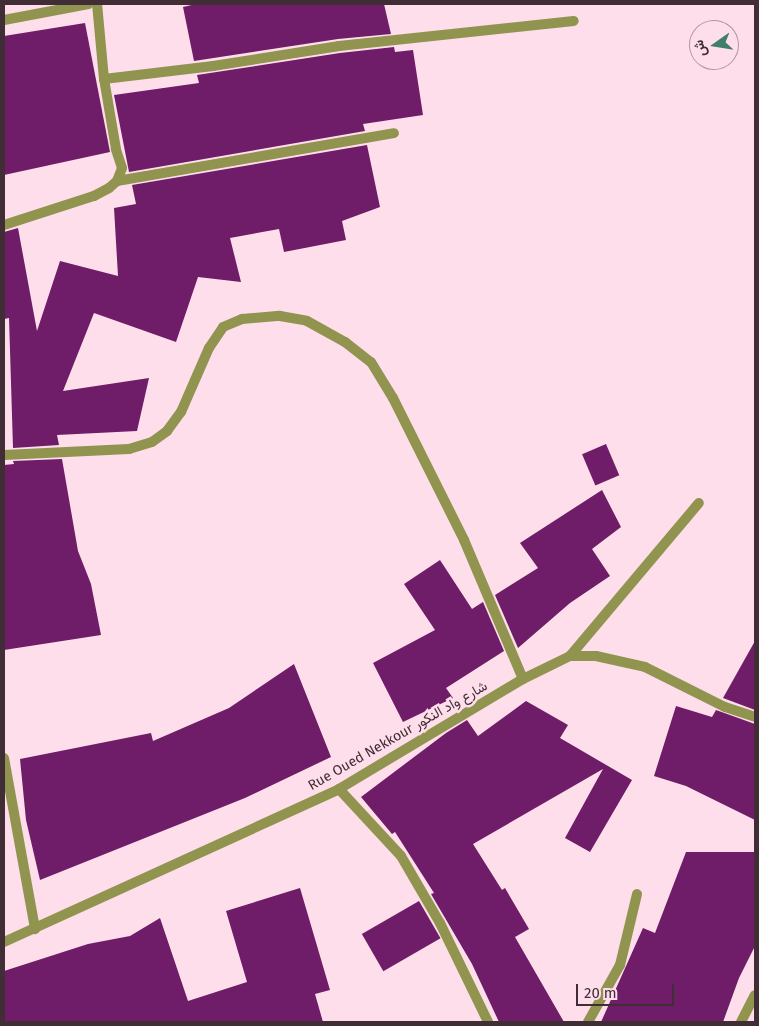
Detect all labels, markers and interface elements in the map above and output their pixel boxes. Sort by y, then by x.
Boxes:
north arrow [689,20,739,70]
text: ش [690,38,710,58]
street label: Rue Oued Nekkour شارع واد النکور [305,678,491,794]
scale bar [579,974,676,1006]
text: 20 m [584,984,617,1002]

